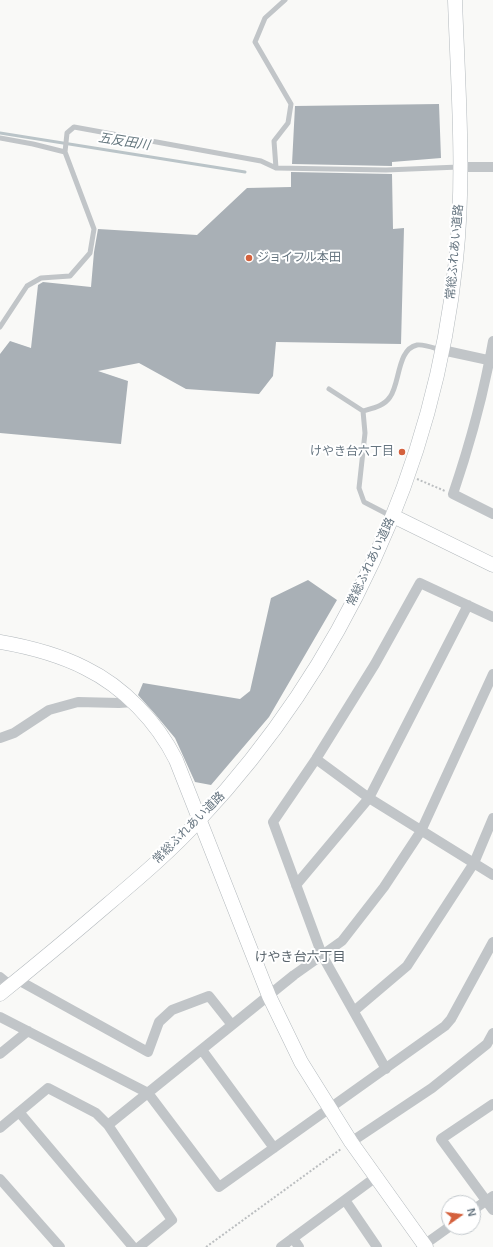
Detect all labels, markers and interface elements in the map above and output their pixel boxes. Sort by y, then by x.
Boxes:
water label: 五反田川 [97,130,151,154]
street label: 常総ふれあい道路 [444,204,466,300]
place label: ジョイフル本田 [257,251,341,265]
marker: ジョイフル本田 [244,253,254,263]
place label: けやき台六丁目 [310,445,394,459]
marker: けやき台六丁目 [397,447,407,457]
street label: 常総ふれあい道路 [344,515,398,609]
street label: 常総ふれあい道路 [150,789,228,867]
district label: けやき台六丁目 [255,949,345,965]
north arrow [441,1195,481,1235]
text: N [465,1207,478,1218]

